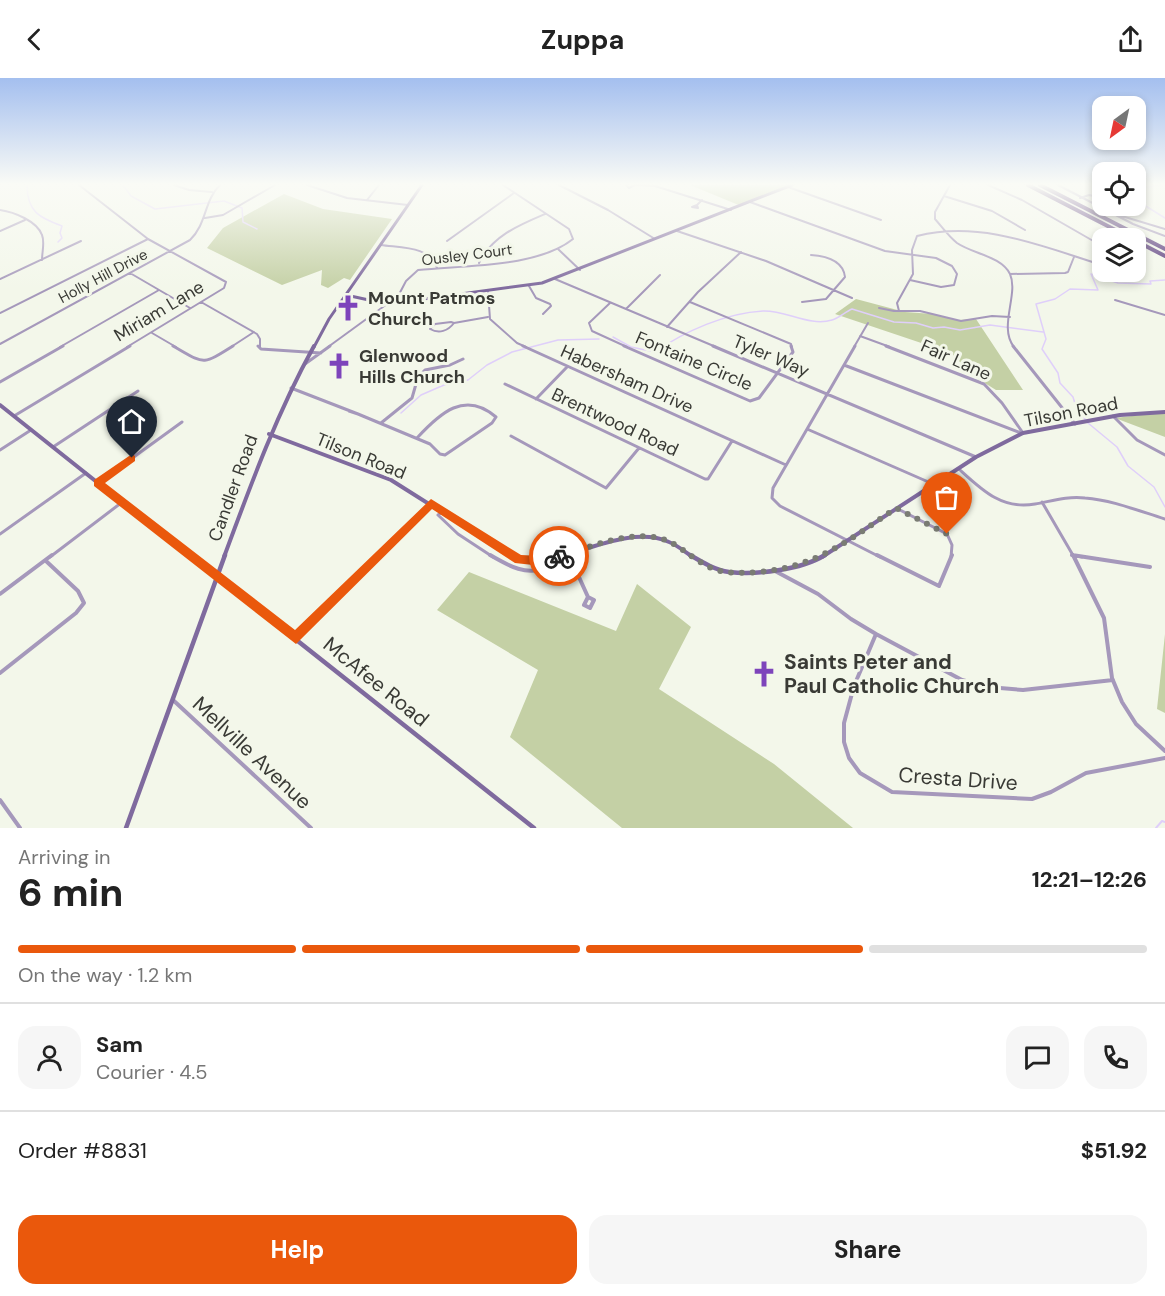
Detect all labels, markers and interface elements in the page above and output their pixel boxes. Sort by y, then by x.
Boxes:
text: Zuppa [541,22,624,57]
icon: back [18,23,51,56]
icon: share [1114,23,1147,56]
north arrow [1092,96,1146,150]
map controls [1092,96,1146,282]
button: locate [1092,162,1146,216]
button: layers [1092,228,1146,282]
street label: Ousley Court [420,239,514,270]
street label: Holly Hill Drive [55,244,151,308]
street label: Miriam Lane [110,275,208,347]
place label: Mount Patmos Church [368,286,495,331]
church icon: Mount Patmos Church [333,293,363,323]
street label: Fontaine Circle [632,326,756,396]
street label: Tyler Way [729,329,813,383]
street label: Fair Lane [917,334,995,386]
street label: Habersham Drive [557,339,697,419]
place label: Glenwood Hills Church [359,344,465,389]
church icon: Glenwood Hills Church [324,351,354,381]
street label: Brentwood Road [548,382,682,462]
street label: Tilson Road [1022,391,1120,433]
pin [106,396,157,458]
icon: home [115,405,148,438]
street label: Tilson Road [312,427,410,485]
street label: Candler Road [203,431,263,545]
pin [921,472,972,534]
icon: bag [930,481,963,514]
courier [529,526,589,586]
icon: bike [543,540,576,573]
street label: McAfee Road [317,631,435,733]
place label: Saints Peter and Paul Catholic Church [784,648,999,700]
church icon: Saints Peter and Paul Catholic Church [749,659,779,689]
street label: Mellville Avenue [186,690,318,816]
street label: Cresta Drive [897,761,1019,797]
text: Arriving in [18,844,110,870]
text: 12:21–12:26 [1032,865,1147,894]
text: 6 min [18,867,123,918]
text: On the way · 1.2 km [18,962,192,988]
button: person [18,1026,81,1089]
button: chat [1006,1026,1069,1089]
button: phone [1084,1026,1147,1089]
text: Sam [96,1030,143,1059]
text: Courier · 4.5 [96,1059,208,1085]
text: Order #8831 [18,1136,147,1165]
text: $51.92 [1081,1136,1147,1165]
button: Help [18,1215,577,1284]
button: Share [589,1215,1147,1284]

